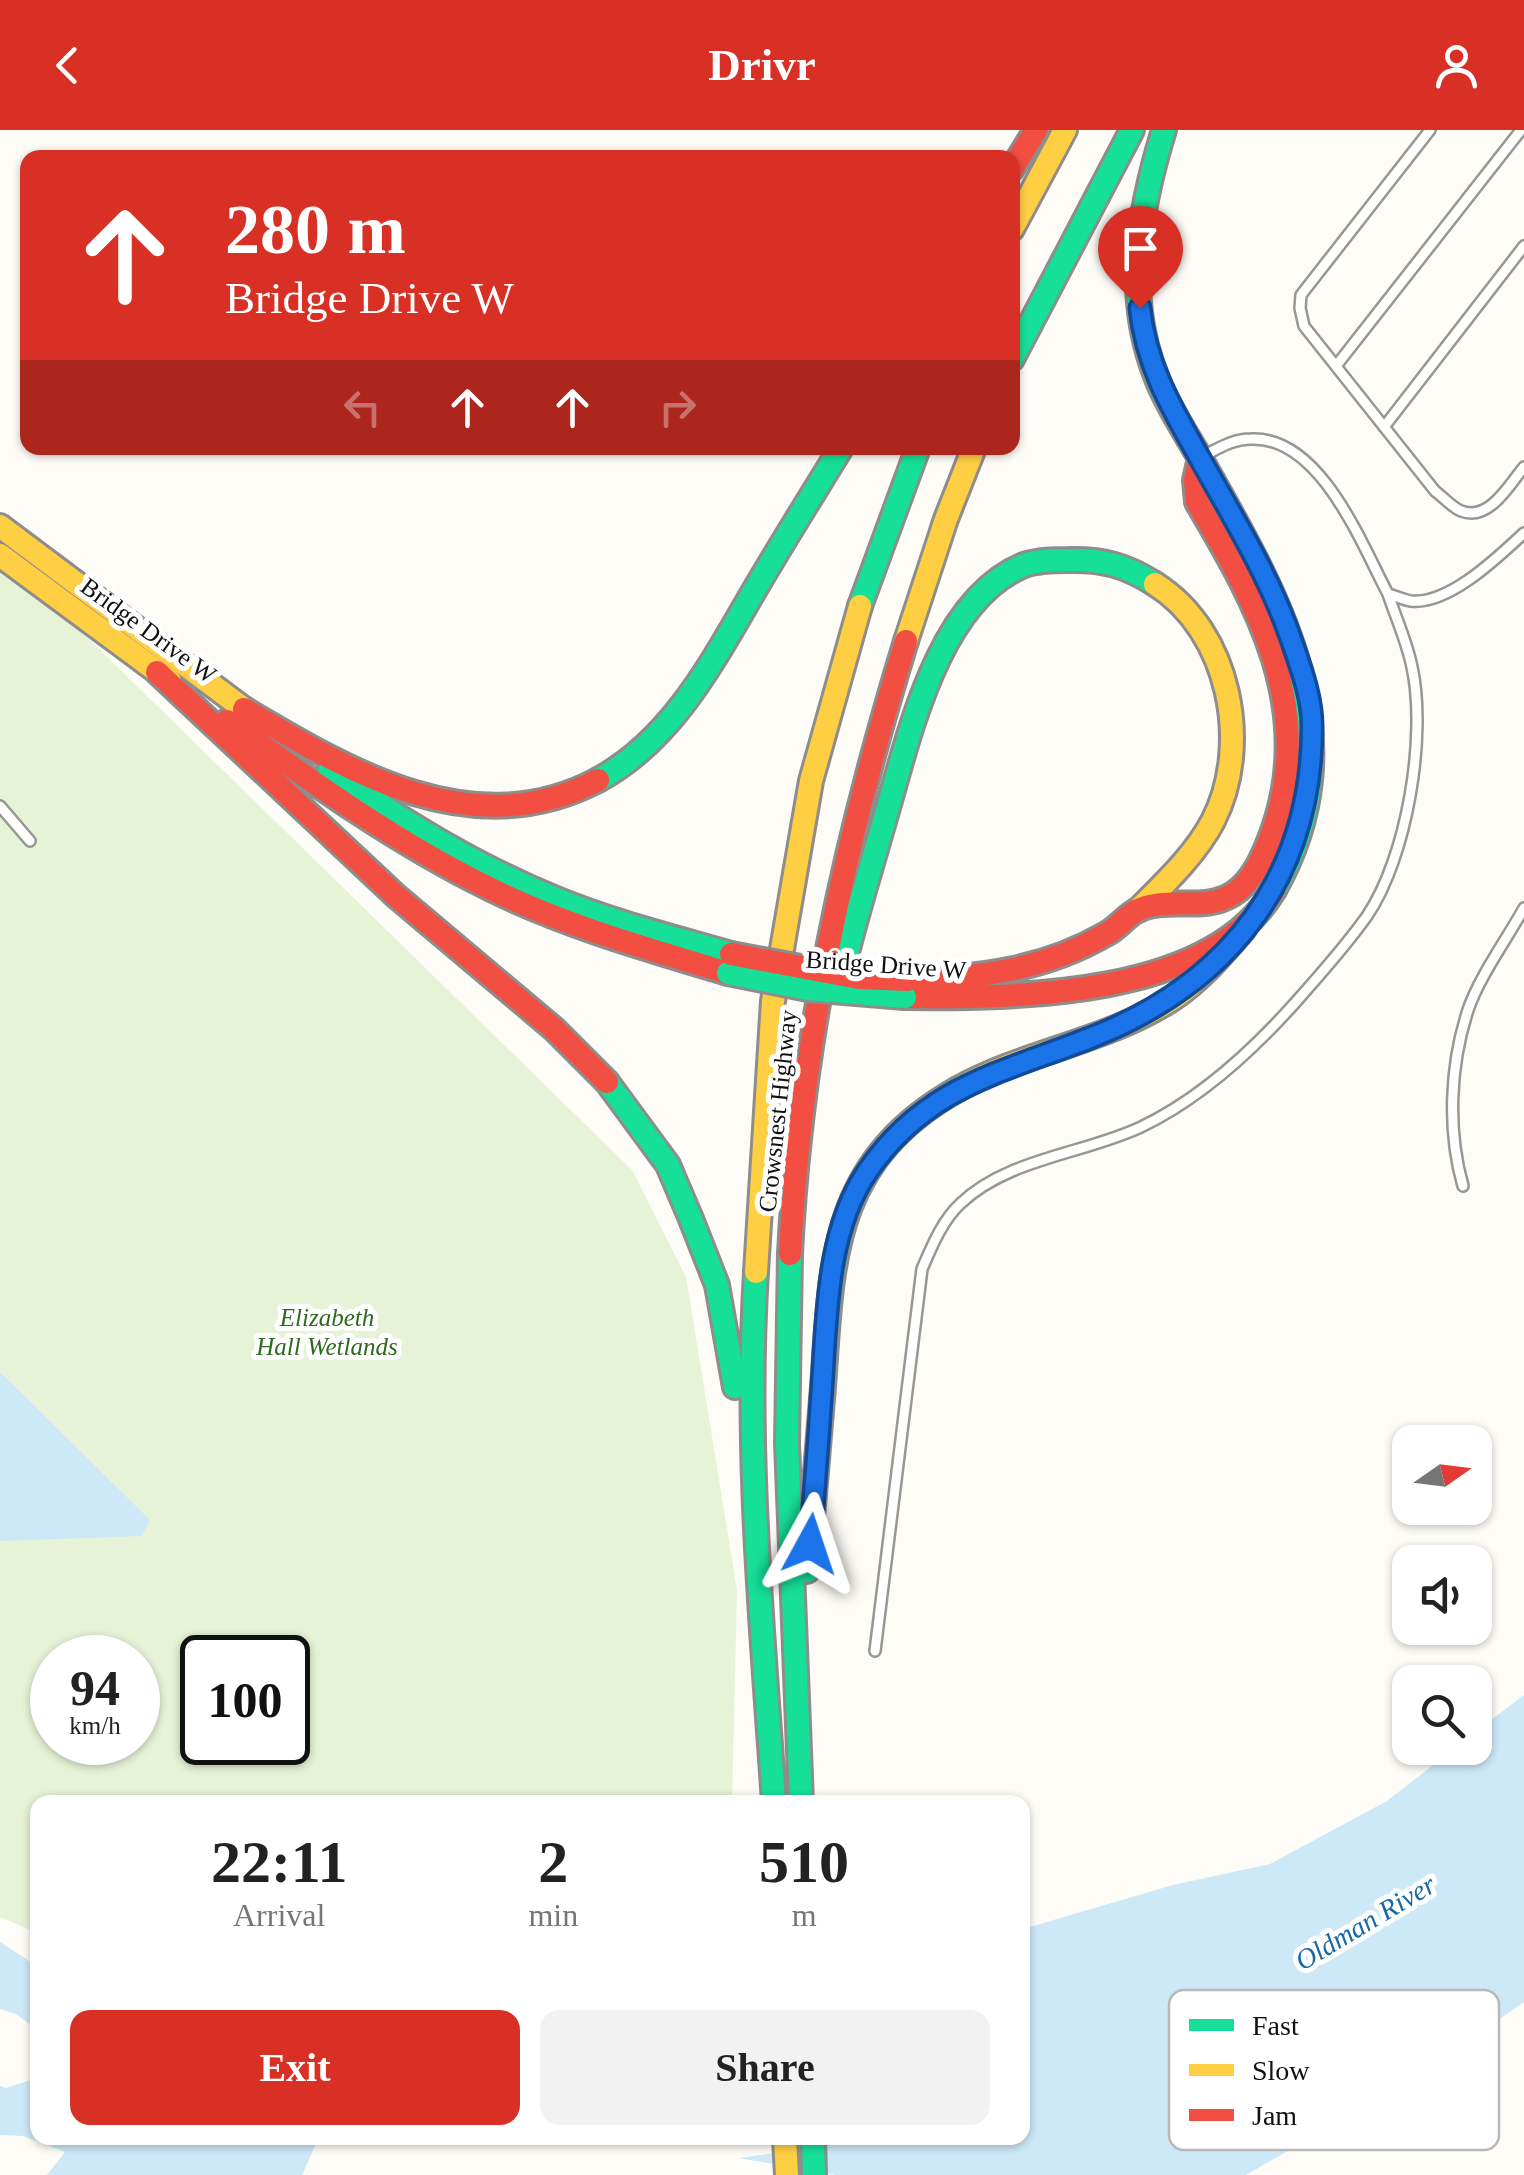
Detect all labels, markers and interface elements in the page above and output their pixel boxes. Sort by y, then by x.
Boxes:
icon: back [40,38,95,93]
icon: person [1429,38,1484,93]
text: Drivr [708,40,816,90]
icon: ahead [60,190,190,320]
text: 280 m [225,191,406,268]
pin [1098,206,1183,309]
icon: arrive [1113,221,1168,276]
text: Bridge Drive W [225,273,514,323]
icon: left [335,380,390,435]
icon: ahead [440,380,495,435]
icon: ahead [545,380,600,435]
icon: right [650,380,705,435]
street label: Bridge Drive W [76,572,222,689]
street label: Bridge Drive W [805,945,967,984]
street label: Crowsnest Highway [753,1008,802,1214]
park label: Elizabeth Hall Wetlands [255,1304,398,1360]
north arrow [1392,1425,1492,1525]
map controls [1392,1425,1492,1765]
position arrow [758,1492,862,1596]
button: sound [1392,1545,1492,1645]
speed limit sign: 100 [180,1635,310,1765]
text: 94 [70,1660,120,1716]
button: search [1392,1665,1492,1765]
text: km/h [69,1712,121,1739]
text: 22:11 [211,1829,348,1895]
text: 2 [538,1829,568,1895]
text: 510 [759,1829,849,1895]
water label: Oldman River [1290,1868,1441,1976]
text: Arrival [233,1897,325,1933]
text: min [528,1897,578,1933]
text: m [792,1897,817,1933]
legend [1169,1990,1499,2150]
button: Exit [70,2010,520,2125]
button: Share [540,2010,990,2125]
text: Fast [1252,2010,1299,2041]
text: Slow [1252,2055,1310,2086]
text: Jam [1252,2100,1297,2131]

